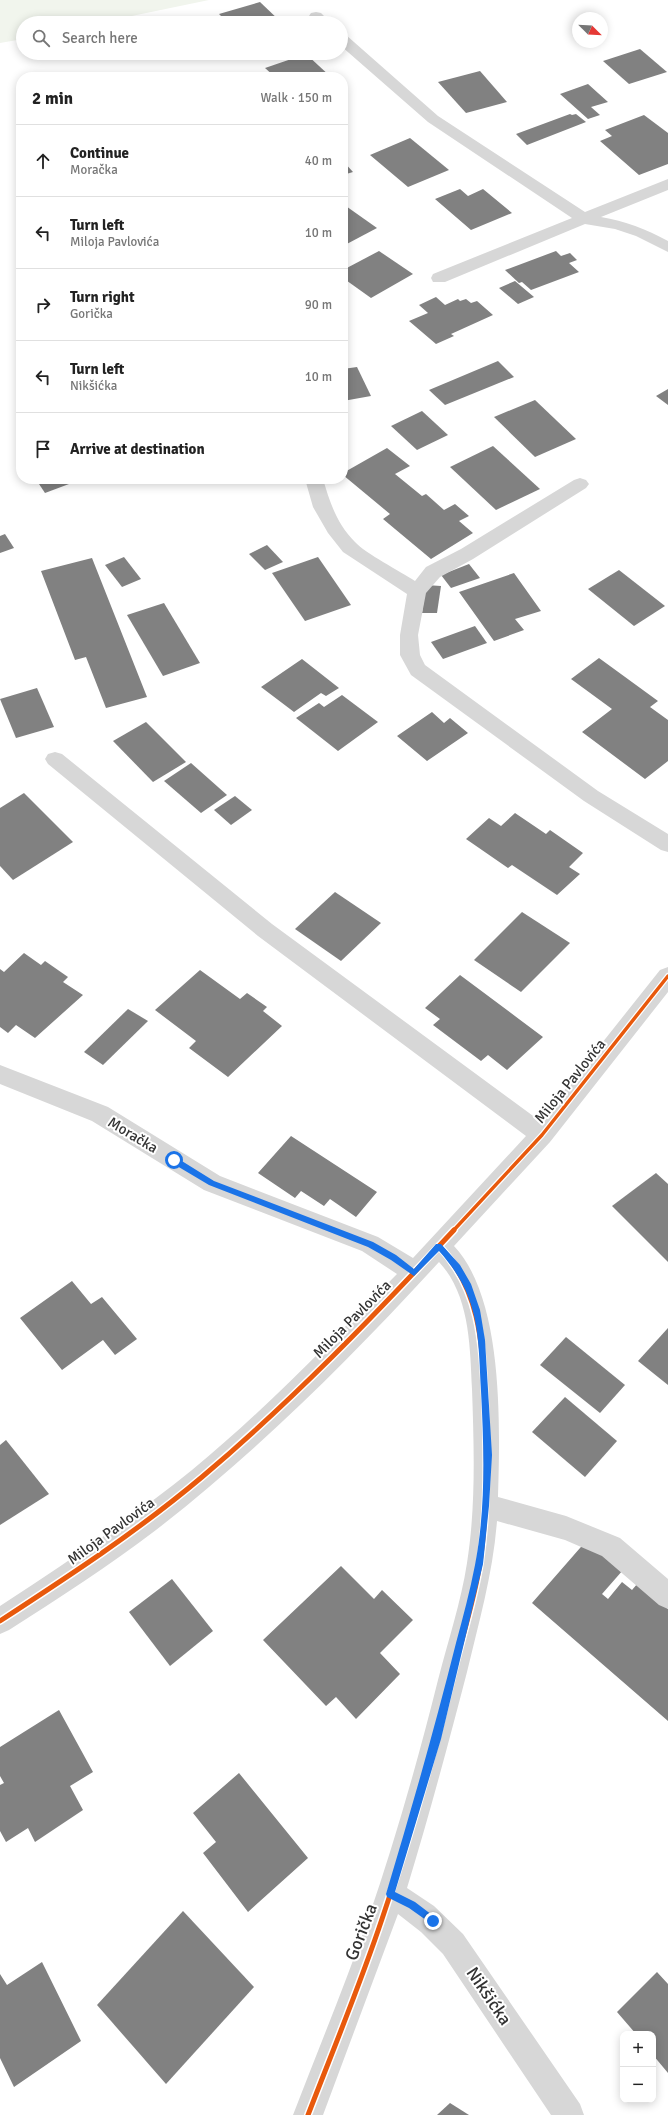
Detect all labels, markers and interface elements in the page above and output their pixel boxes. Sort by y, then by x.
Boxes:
north arrow [572,12,608,48]
search box [16,16,348,60]
icon: search [30,27,52,49]
text: Search here [62,29,138,47]
text: 2 min [32,88,73,109]
text: Walk · 150 m [261,90,332,106]
text: Continue [70,144,129,162]
icon: ahead [32,150,54,172]
text: 40 m [305,153,332,169]
text: Moračka [70,162,118,178]
text: Turn left [70,216,124,234]
icon: left [32,222,54,244]
text: 10 m [305,225,332,241]
text: Miloja Pavlovića [70,234,159,250]
text: Turn right [70,288,135,306]
icon: right [32,294,54,316]
text: 90 m [305,297,332,313]
text: Gorička [70,306,113,322]
text: Turn left [70,360,124,378]
icon: left [32,366,54,388]
text: 10 m [305,369,332,385]
text: Nikšićka [70,378,117,394]
icon: arrive [32,438,54,460]
text: Arrive at destination [70,440,205,458]
street label: Miloja Pavlovića [531,1035,609,1127]
street label: Moračka [105,1113,161,1157]
route start [165,1151,183,1169]
street label: Miloja Pavlovića [309,1276,395,1362]
street label: Miloja Pavlovića [64,1493,158,1569]
street label: Gorička [340,1900,382,1964]
route end [424,1912,442,1930]
street label: Nikšićka [462,1963,516,2029]
map controls [620,2031,656,2103]
button: + [620,2031,656,2067]
button: − [620,2067,656,2103]

